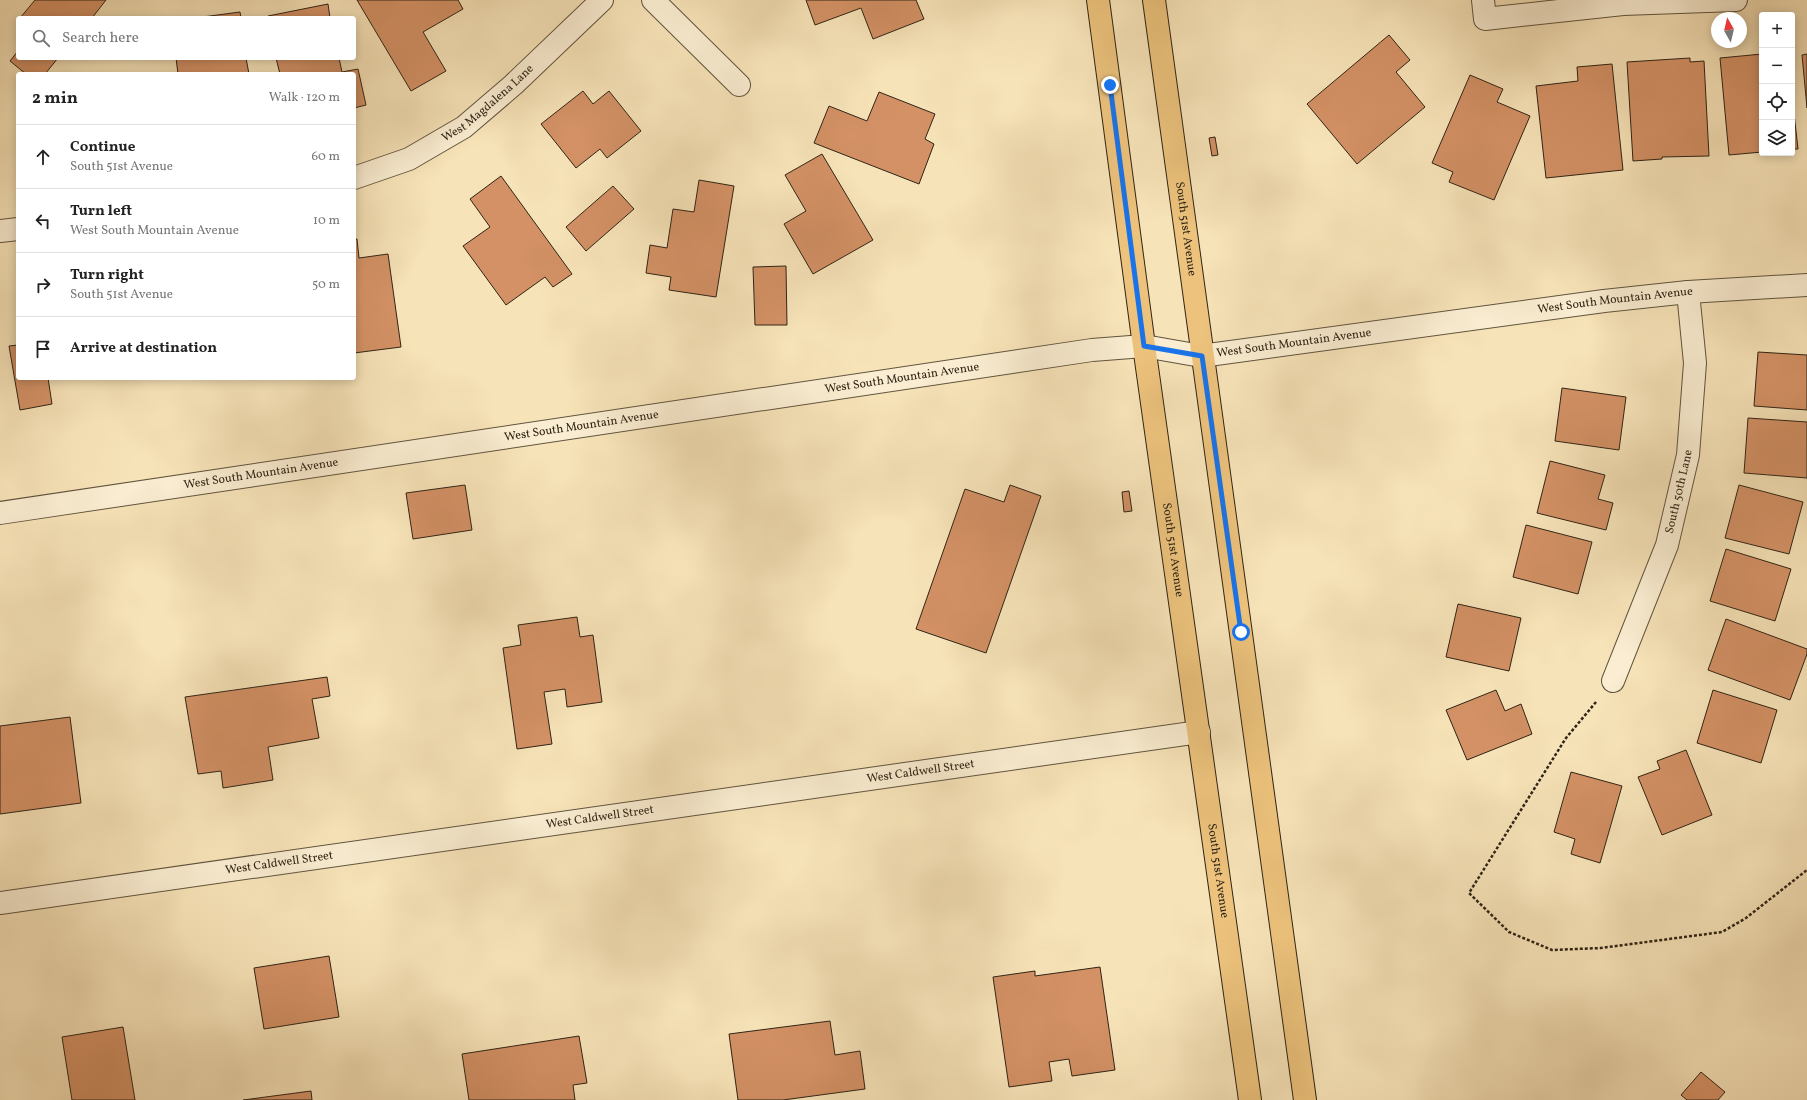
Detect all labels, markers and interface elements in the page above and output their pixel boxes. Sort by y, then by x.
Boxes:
north arrow [1711,12,1747,48]
map controls [1759,12,1795,156]
button: + [1759,12,1795,48]
search box [16,16,356,60]
icon: search [30,27,52,49]
text: Search here [62,28,139,49]
button: − [1759,48,1795,84]
street label: West Magdalena Lane [439,61,538,146]
route end [1101,76,1119,94]
button: locate [1759,84,1795,120]
text: 2 min [32,87,78,110]
text: Walk · 120 m [269,89,340,107]
button: layers [1759,120,1795,156]
text: Continue [70,137,135,158]
icon: ahead [32,146,54,168]
text: 60 m [312,148,340,166]
text: South 51st Avenue [70,158,173,176]
street label: South 51st Avenue [1171,181,1200,277]
text: Turn left [70,201,132,222]
icon: left [32,210,54,232]
text: 10 m [313,212,340,230]
text: West South Mountain Avenue [70,222,239,240]
text: Turn right [70,265,144,286]
icon: right [32,274,54,296]
text: 50 m [312,276,340,294]
street label: West South Mountain Avenue [1537,284,1693,318]
text: South 51st Avenue [70,286,173,304]
street label: West South Mountain Avenue [1216,325,1373,362]
icon: arrive [32,338,54,360]
text: Arrive at destination [70,338,217,359]
street label: West South Mountain Avenue [824,359,981,398]
street label: West South Mountain Avenue [503,407,660,446]
street label: South 50th Lane [1662,449,1696,535]
street label: West South Mountain Avenue [183,455,340,493]
street label: South 51st Avenue [1158,502,1187,598]
route start [1232,623,1250,641]
street label: West Caldwell Street [866,756,976,787]
street label: West Caldwell Street [545,802,655,833]
street label: South 51st Avenue [1203,823,1232,919]
street label: West Caldwell Street [224,848,334,879]

